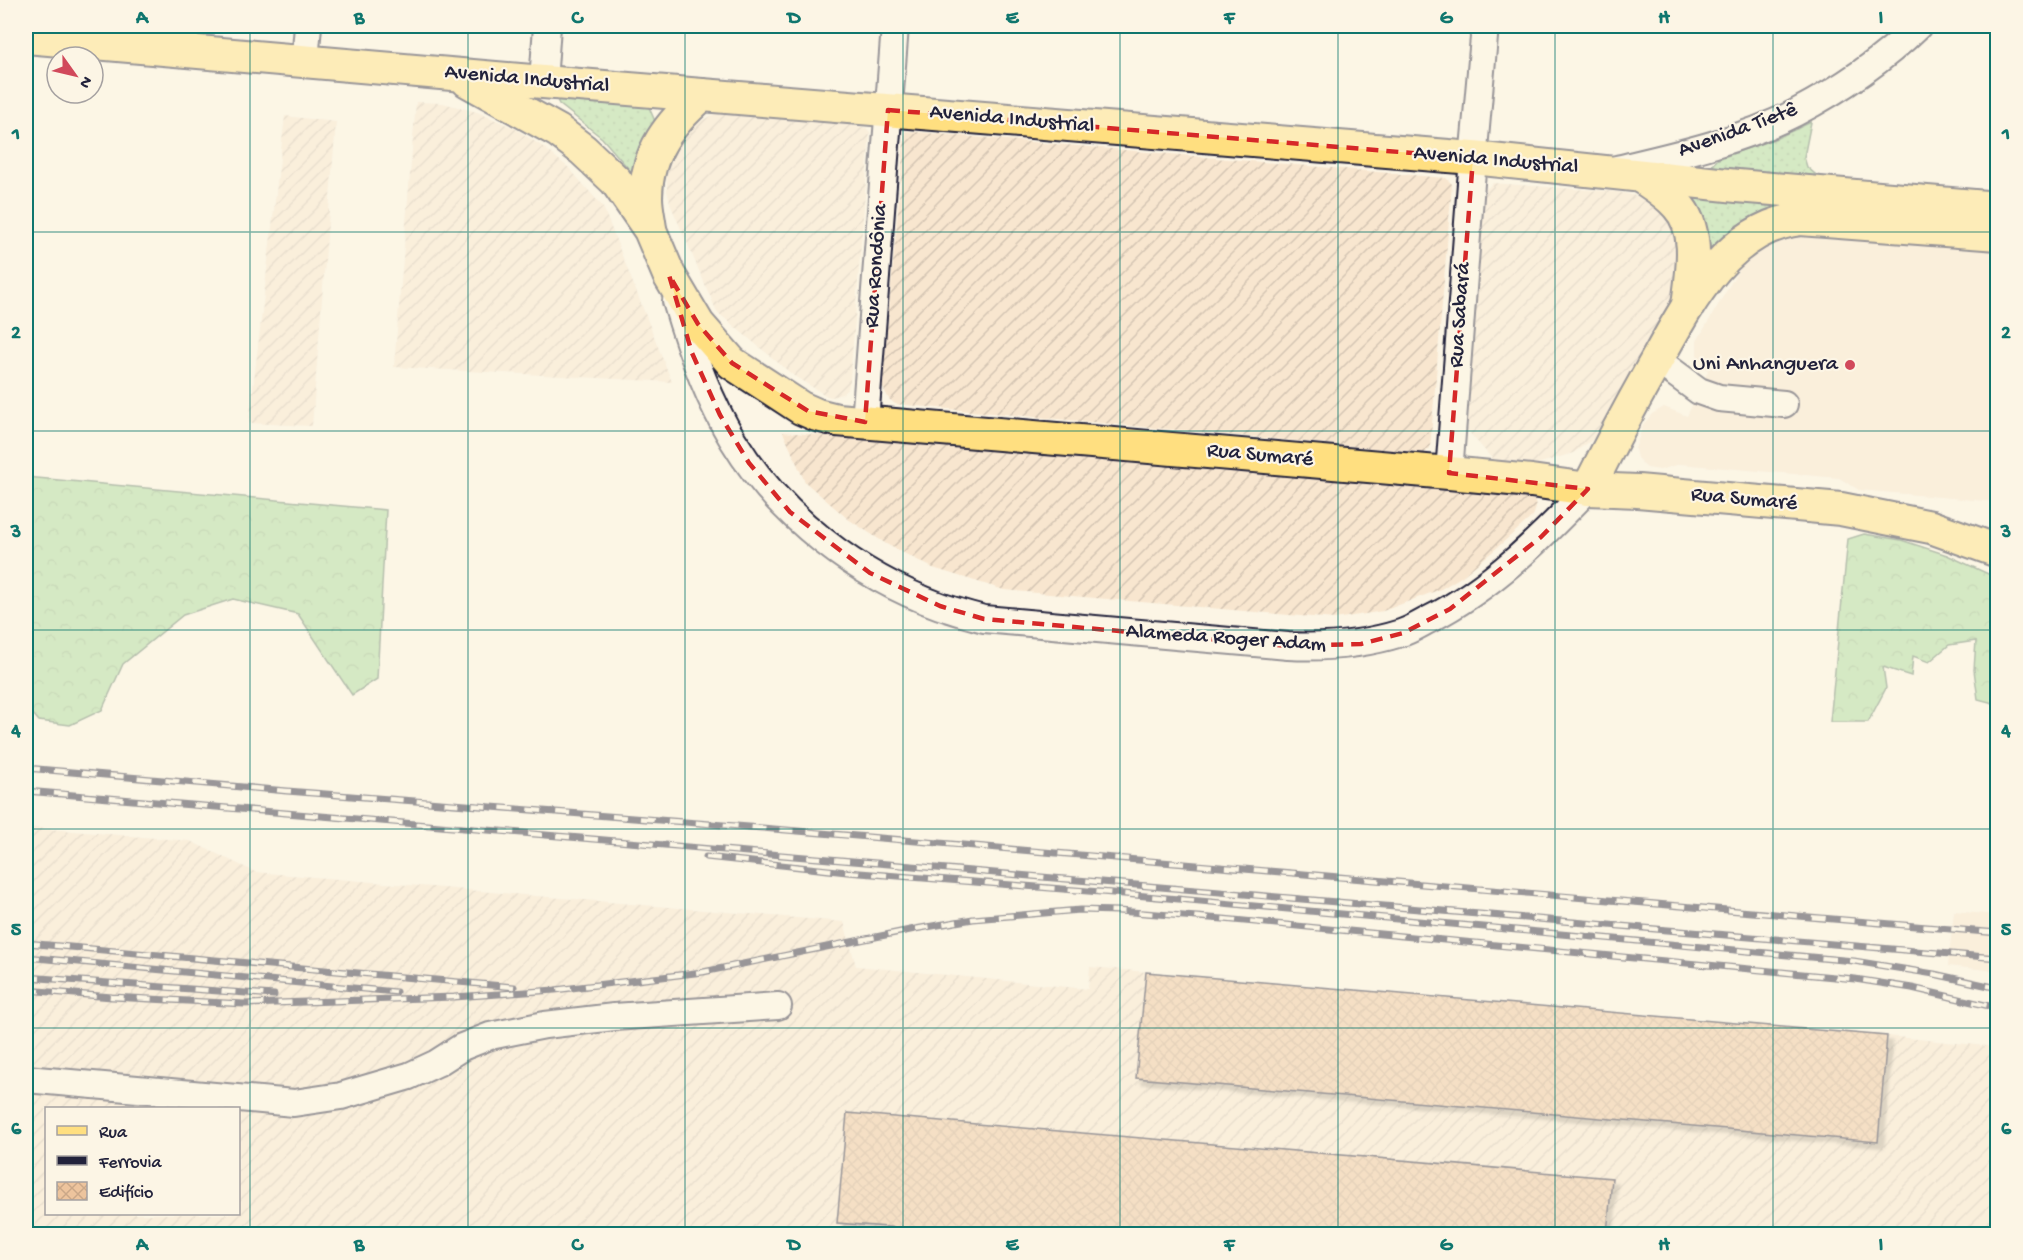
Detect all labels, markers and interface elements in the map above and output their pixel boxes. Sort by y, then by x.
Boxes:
text: A [135,8,150,31]
text: B [353,8,365,31]
text: C [571,8,585,31]
text: D [785,8,801,31]
text: E [1006,8,1020,31]
text: F [1223,8,1236,31]
text: G [1440,8,1454,31]
text: H [1658,8,1670,31]
text: I [1879,8,1884,31]
north arrow [45,45,105,105]
street label: Avenida Industrial [444,60,611,100]
text: N [73,72,95,92]
street label: Avenida Tietê [1675,97,1802,165]
street label: Avenida Industrial [929,100,1096,140]
text: 1 [11,124,20,147]
text: 1 [2001,124,2010,147]
street label: Avenida Industrial [1413,141,1580,181]
street label: Rua Rondônia [860,202,894,329]
street label: Rua Sabará [1444,261,1478,369]
text: 2 [11,323,21,346]
text: 2 [2001,323,2011,346]
place label: Uni Anhanguera [1693,352,1839,378]
marker: Uni Anhanguera [1843,358,1857,372]
street label: Rua Sumaré [1206,438,1315,474]
street label: Rua Sumaré [1690,482,1799,518]
text: 3 [10,522,21,545]
text: 3 [2000,522,2011,545]
street label: Alameda Roger Adam [1125,619,1327,659]
text: 4 [10,721,21,744]
text: 4 [2000,721,2011,744]
text: 5 [11,920,22,943]
text: 5 [2001,920,2012,943]
legend [45,1107,240,1215]
text: 6 [11,1119,22,1142]
text: 6 [2001,1119,2012,1142]
text: Rua [99,1123,128,1144]
text: Ferrovia [98,1153,162,1174]
text: Edifício [99,1183,153,1204]
text: A [135,1235,150,1258]
text: B [353,1235,365,1258]
text: C [571,1235,585,1258]
text: D [785,1235,801,1258]
text: E [1006,1235,1020,1258]
text: F [1223,1235,1236,1258]
text: G [1440,1235,1454,1258]
text: H [1658,1235,1670,1258]
text: I [1879,1235,1884,1258]

